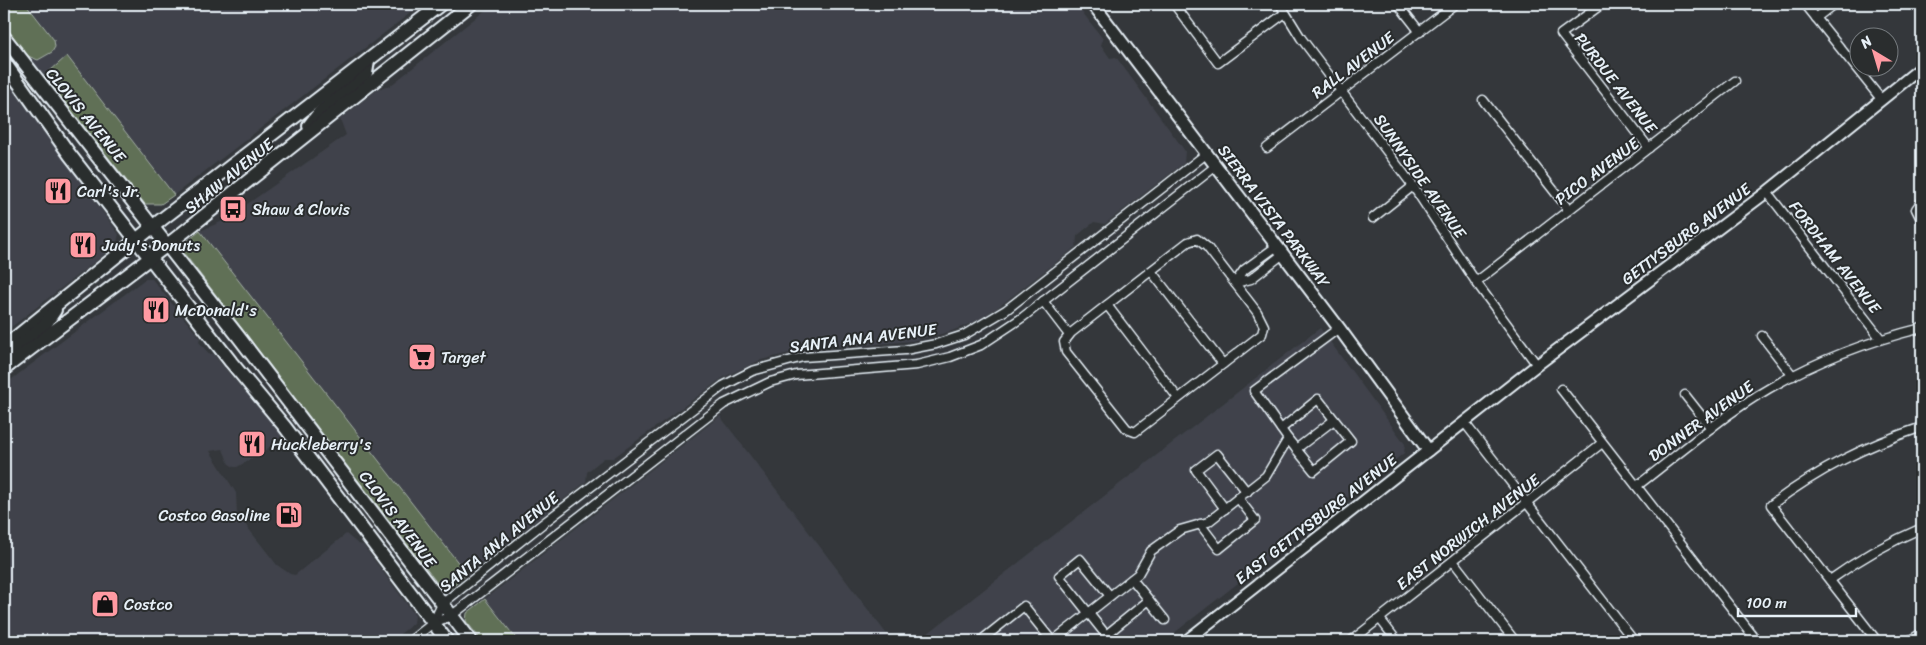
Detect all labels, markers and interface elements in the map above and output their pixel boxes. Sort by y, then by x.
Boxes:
street label: RALL AVENUE [1305,23,1402,106]
street label: PURDUE AVENUE [1567,26,1666,141]
north arrow [1848,28,1898,78]
text: N [1854,29,1878,56]
street label: CLOVIS AVENUE [38,61,134,170]
street label: SUNNYSIDE AVENUE [1366,107,1475,246]
street label: PICO AVENUE [1548,129,1646,213]
street label: SHAW AVENUE [178,130,281,221]
street label: SIERRA VISTA PARKWAY [1210,138,1339,295]
street label: GETTYSBURG AVENUE [1615,175,1758,293]
restaurant icon: Carl's Jr. [43,176,73,206]
place label: Carl's Jr. [77,177,140,206]
bus stop icon: Shaw & Clovis [218,194,248,224]
street label: FORDHAM AVENUE [1781,194,1889,321]
place label: Shaw & Clovis [252,195,351,224]
restaurant icon: Judy's Donuts [68,230,98,260]
place label: Judy's Donuts [101,231,200,260]
restaurant icon: McDonald's [141,295,171,325]
place label: McDonald's [175,296,257,325]
street label: SANTA ANA AVENUE [788,314,939,361]
supermarket icon: Target [407,342,437,372]
place label: Target [441,343,486,372]
street label: DONNER AVENUE [1642,372,1761,469]
restaurant icon: Huckleberry's [237,429,267,459]
place label: Huckleberry's [271,430,372,459]
street label: EAST GETTYSBURG AVENUE [1228,445,1405,592]
street label: CLOVIS AVENUE [352,464,445,575]
street label: EAST NORWICH AVENUE [1389,465,1547,598]
street label: SANTA ANA AVENUE [432,483,567,600]
fuel station icon: Costco Gasoline [274,500,304,530]
place label: Costco Gasoline [158,501,270,530]
scale bar [1738,585,1856,617]
shop icon: Costco [90,589,120,619]
place label: Costco [124,590,173,619]
text: 100 m [1746,590,1787,616]

